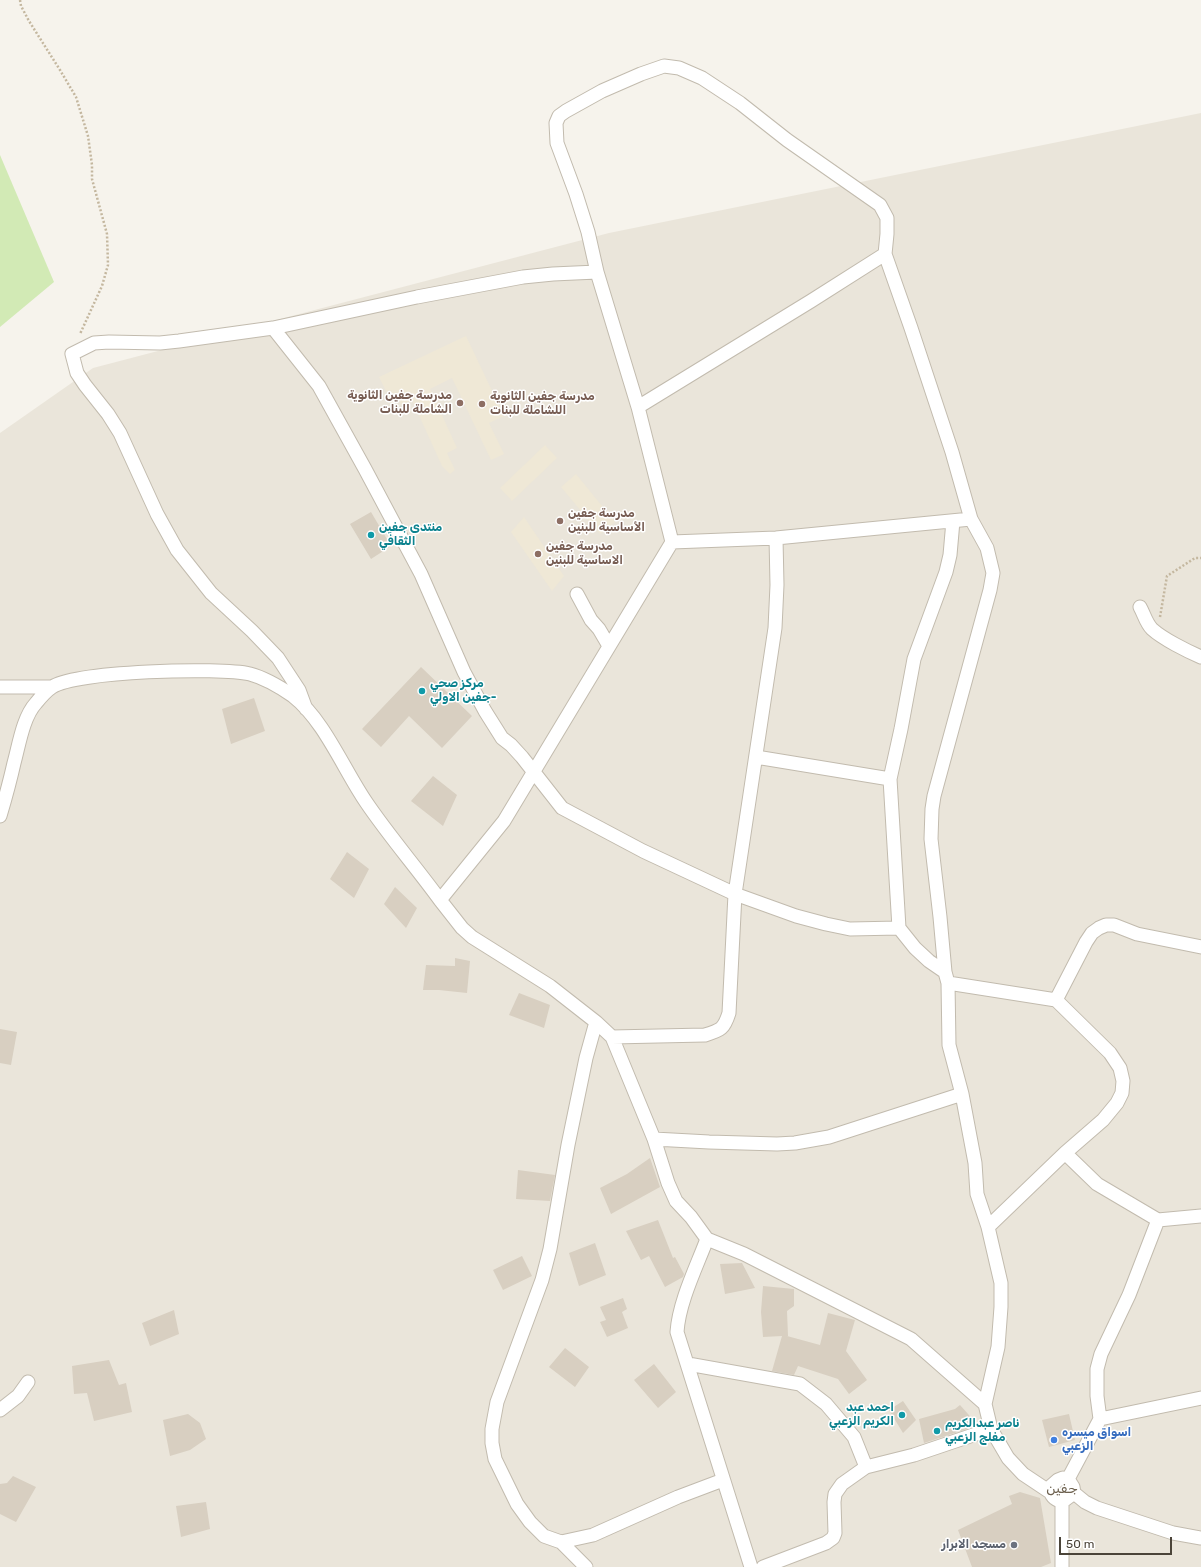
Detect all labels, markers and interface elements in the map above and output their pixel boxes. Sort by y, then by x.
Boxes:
place label: مدرسة جفين الثانوية الشاملة للبنات [347,389,452,417]
place label: مدرسة جفين الثانوية اللشاملة للبنات [490,390,595,418]
marker: مدرسة جفين الثانوية الشاملة للبنات [455,398,465,408]
marker: مدرسة جفين الثانوية اللشاملة للبنات [477,399,487,409]
place label: مدرسة جفين الأساسية للبنين [568,507,645,535]
marker: مدرسة جفين الأساسية للبنين [555,516,565,526]
place label: منتدى جفين الثقافي [379,521,442,549]
marker: منتدى جفين الثقافي [366,530,376,540]
place label: مدرسة جفين الاساسية للبنين [546,540,623,568]
marker: مدرسة جفين الاساسية للبنين [533,549,543,559]
place label: مركز صحي جفين الاولي- [430,677,496,705]
marker: مركز صحي جفين الاولي- [417,686,427,696]
place label: احمد عبد الكريم الزعبي [829,1401,894,1429]
marker: احمد عبد الكريم الزعبي [897,1410,907,1420]
place label: ناصر عبدالكريم مفلج الزعبي [945,1417,1019,1445]
marker: ناصر عبدالكريم مفلج الزعبي [932,1426,942,1436]
place label: اسواق ميسره الزعبي [1062,1426,1131,1454]
marker: اسواق ميسره الزعبي [1049,1435,1059,1445]
district label: جفين [1046,1481,1078,1497]
scale bar [1061,1529,1174,1555]
text: 50 m [1066,1537,1094,1551]
place label: مسجد الابرار [942,1538,1006,1552]
marker: مسجد الابرار [1009,1540,1019,1550]

